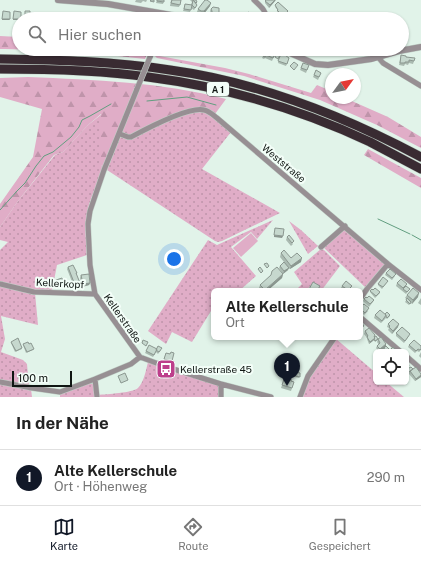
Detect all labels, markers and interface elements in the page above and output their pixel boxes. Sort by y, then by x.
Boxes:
search box [12,12,409,56]
icon: search [26,23,48,45]
text: Hier suchen [58,26,141,43]
north arrow [325,68,361,104]
road number: A 1 [207,82,229,96]
street label: Weststraße [260,141,308,185]
your location [164,249,184,269]
street label: Kellerkopf [36,276,84,290]
popup [211,288,363,340]
street label: Kellerstraße [102,291,144,345]
text: Alte Kellerschule [225,298,349,315]
text: Ort [225,315,245,330]
map controls [373,349,409,385]
button: locate [373,349,409,385]
pin: 1 [274,353,300,386]
bus stop icon: Kellerstraße 45 [155,358,177,380]
place label: Kellerstraße 45 [180,363,252,375]
scale bar [12,369,72,388]
text: 100 m [18,372,48,384]
text: In der Nähe [16,413,109,433]
text: Alte Kellerschule [54,462,177,479]
text: 1 [26,470,32,485]
text: 290 m [367,470,405,485]
text: Ort · Höhenweg [54,479,147,494]
tab: Karte [50,516,78,552]
tab: Route [178,516,208,552]
tab: Gespeichert [309,516,371,552]

